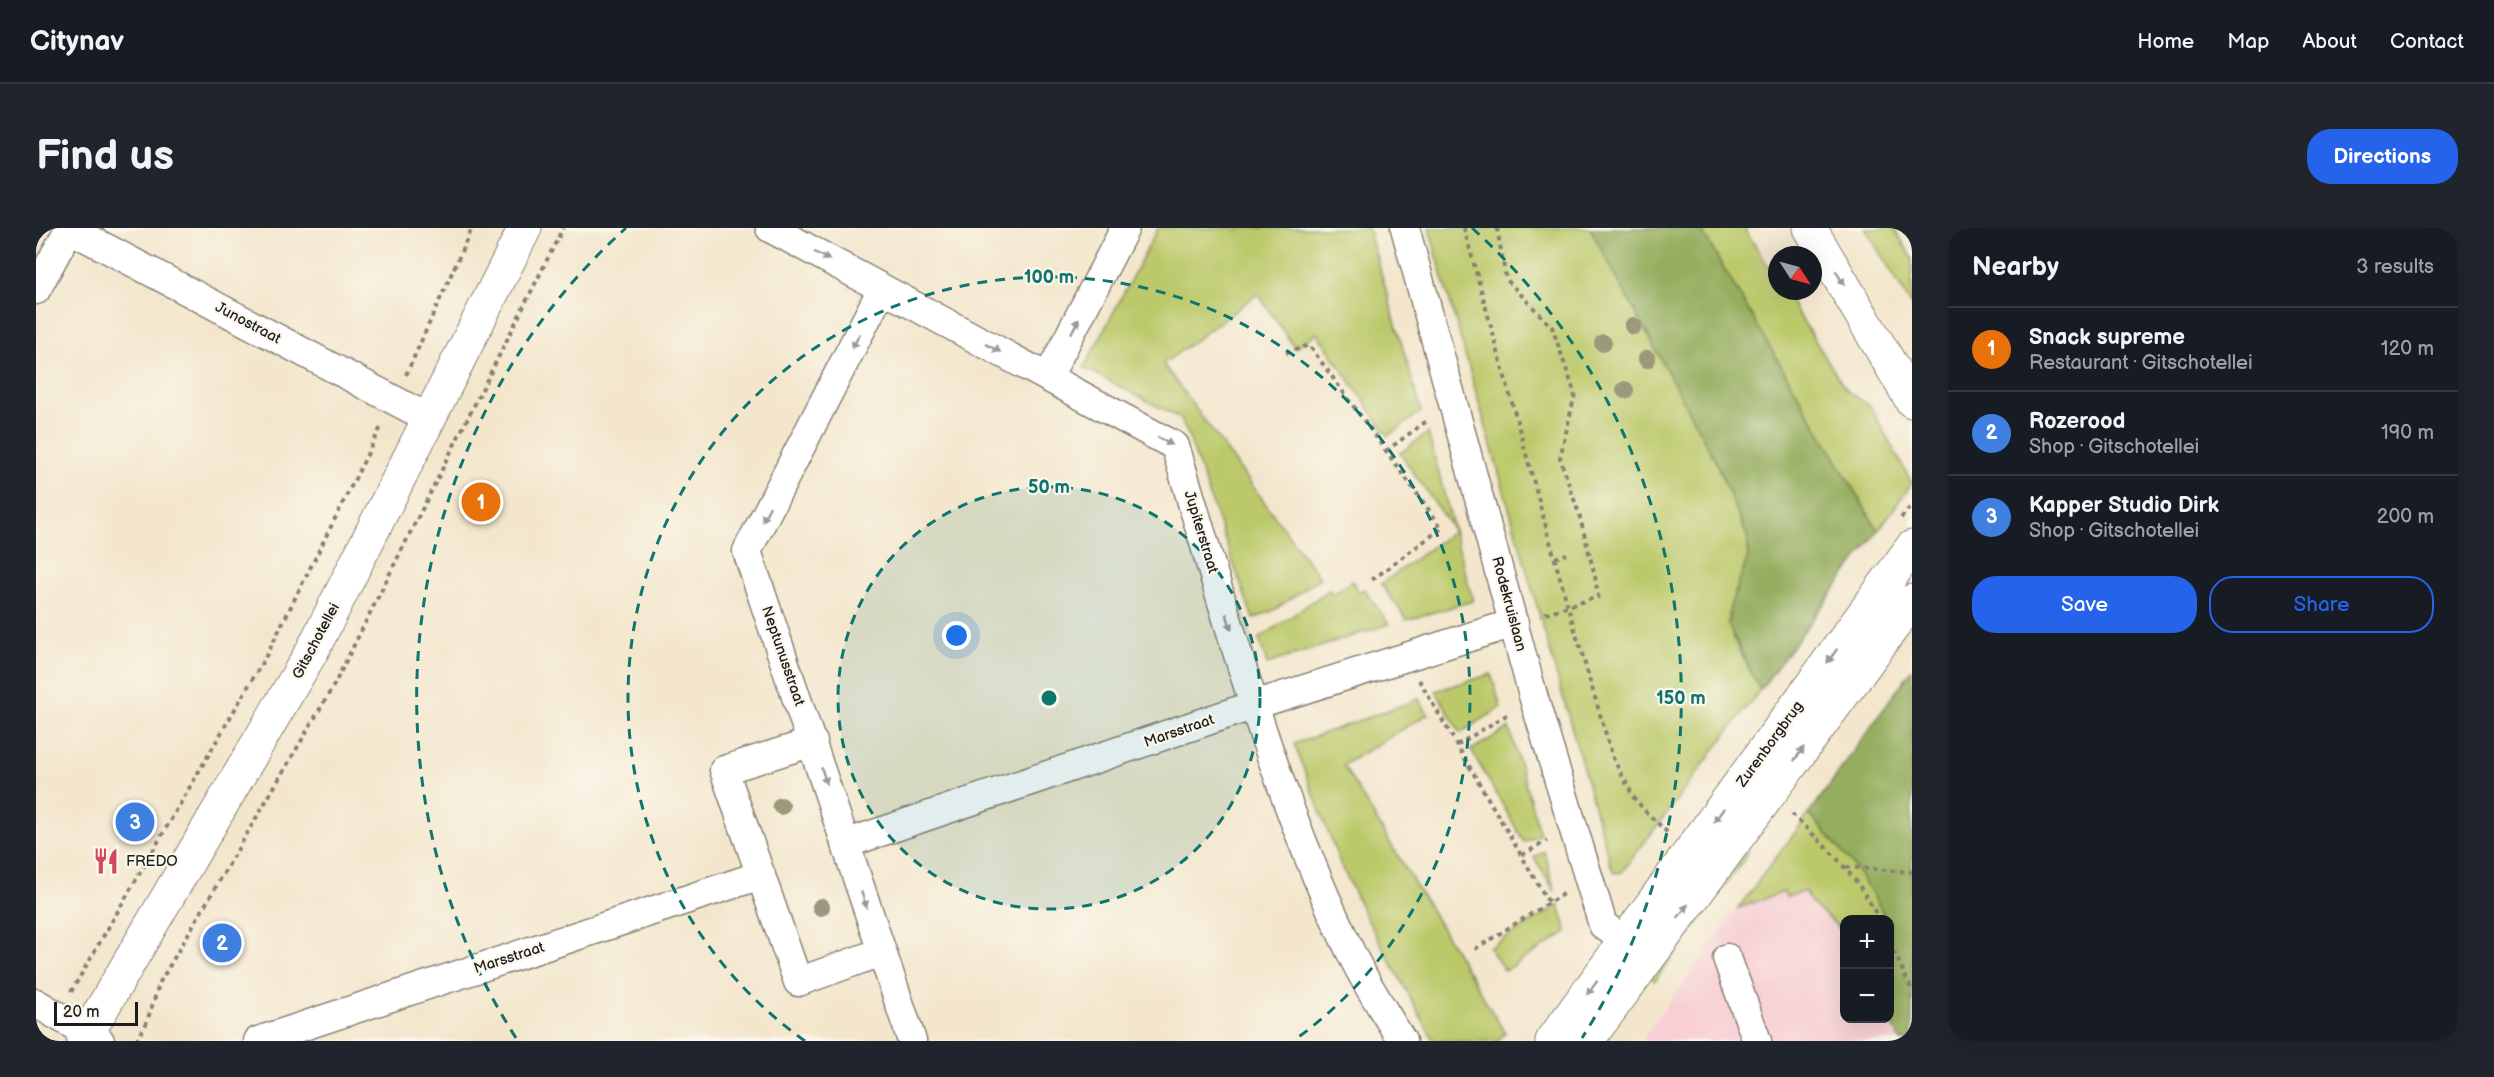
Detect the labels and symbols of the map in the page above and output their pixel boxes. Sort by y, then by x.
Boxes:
north arrow [1768,246,1822,300]
one-way arrow [813,251,830,261]
text: 100 m [1024,267,1074,288]
one-way arrow [1834,270,1845,286]
street label: Junostraat [212,298,285,348]
one-way arrow [1070,317,1080,334]
one-way arrow [851,332,860,349]
one-way arrow [985,343,1002,353]
one-way arrow [1157,436,1174,446]
text: 50 m [1028,477,1070,498]
pin: 1 [462,480,500,524]
street label: Jupiterstraat [1179,488,1223,576]
one-way arrow [761,506,771,523]
street label: Rodekruislaan [1487,554,1531,654]
street label: Gitschotellei [288,600,344,682]
street label: Neptunusstraat [757,604,809,709]
one-way arrow [1225,613,1234,631]
your location [942,621,971,650]
one-way arrow [1826,648,1838,664]
centre of rings [1039,688,1059,708]
text: 150 m [1656,688,1706,709]
street label: Zurenborgbrug [1732,697,1807,791]
street label: Marsstraat [1141,710,1217,752]
one-way arrow [1793,747,1805,763]
one-way arrow [820,767,829,785]
pin: 3 [116,800,154,844]
one-way arrow [1713,807,1725,823]
restaurant icon: FREDO [91,846,121,876]
place label: FREDO [126,852,178,871]
one-way arrow [859,891,869,909]
one-way arrow [1677,903,1690,919]
pin: 2 [202,920,242,966]
street label: Marsstraat [471,938,547,978]
one-way arrow [1585,980,1598,996]
scale bar [54,999,138,1026]

